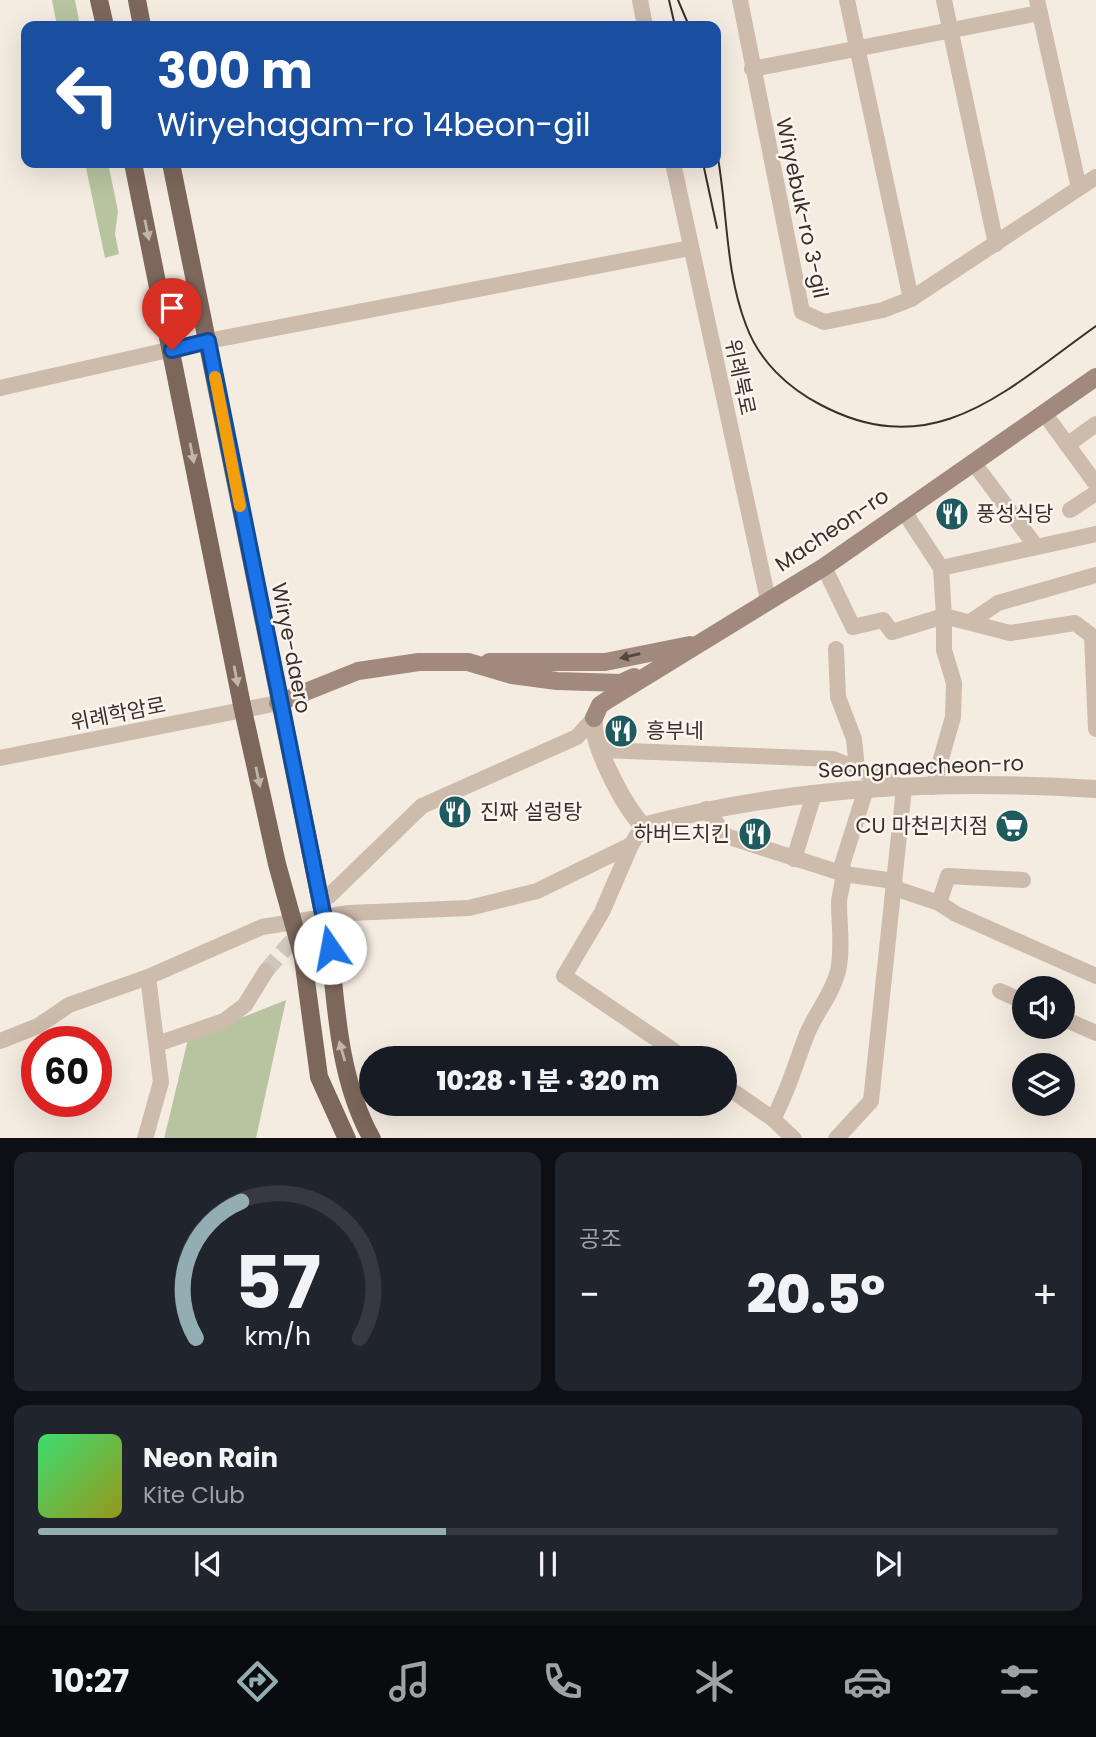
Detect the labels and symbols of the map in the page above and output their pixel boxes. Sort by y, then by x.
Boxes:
street label: Wiryebuk-ro 3-gil [769,115,836,301]
one-way arrow [141,219,152,241]
pin [142,278,202,350]
street label: 위례북로 [718,336,763,418]
one-way arrow [187,442,198,464]
street label: Macheon-ro [769,481,894,578]
restaurant icon: 풍성식당 [933,495,971,533]
place label: 풍성식당 [976,499,1053,528]
street label: Wirye-daero [265,580,318,716]
one-way arrow [619,651,641,662]
one-way arrow [231,665,242,687]
street label: 위례학암로 [68,690,168,737]
restaurant icon: 흥부네 [602,712,640,750]
place label: 흥부네 [646,716,704,745]
street label: Seongnaecheon-ro [818,748,1024,785]
one-way arrow [252,766,263,788]
restaurant icon: 진짜 설렁탕 [436,793,474,831]
place label: 진짜 설렁탕 [480,797,582,826]
supermarket icon: CU 마천리치점 [993,807,1031,845]
place label: CU 마천리치점 [855,811,988,840]
restaurant icon: 하버드치킨 [736,815,774,853]
place label: 하버드치킨 [633,819,730,848]
position arrow [293,911,367,985]
speed limit sign: 60 [21,1026,112,1117]
one-way arrow [337,1040,347,1061]

